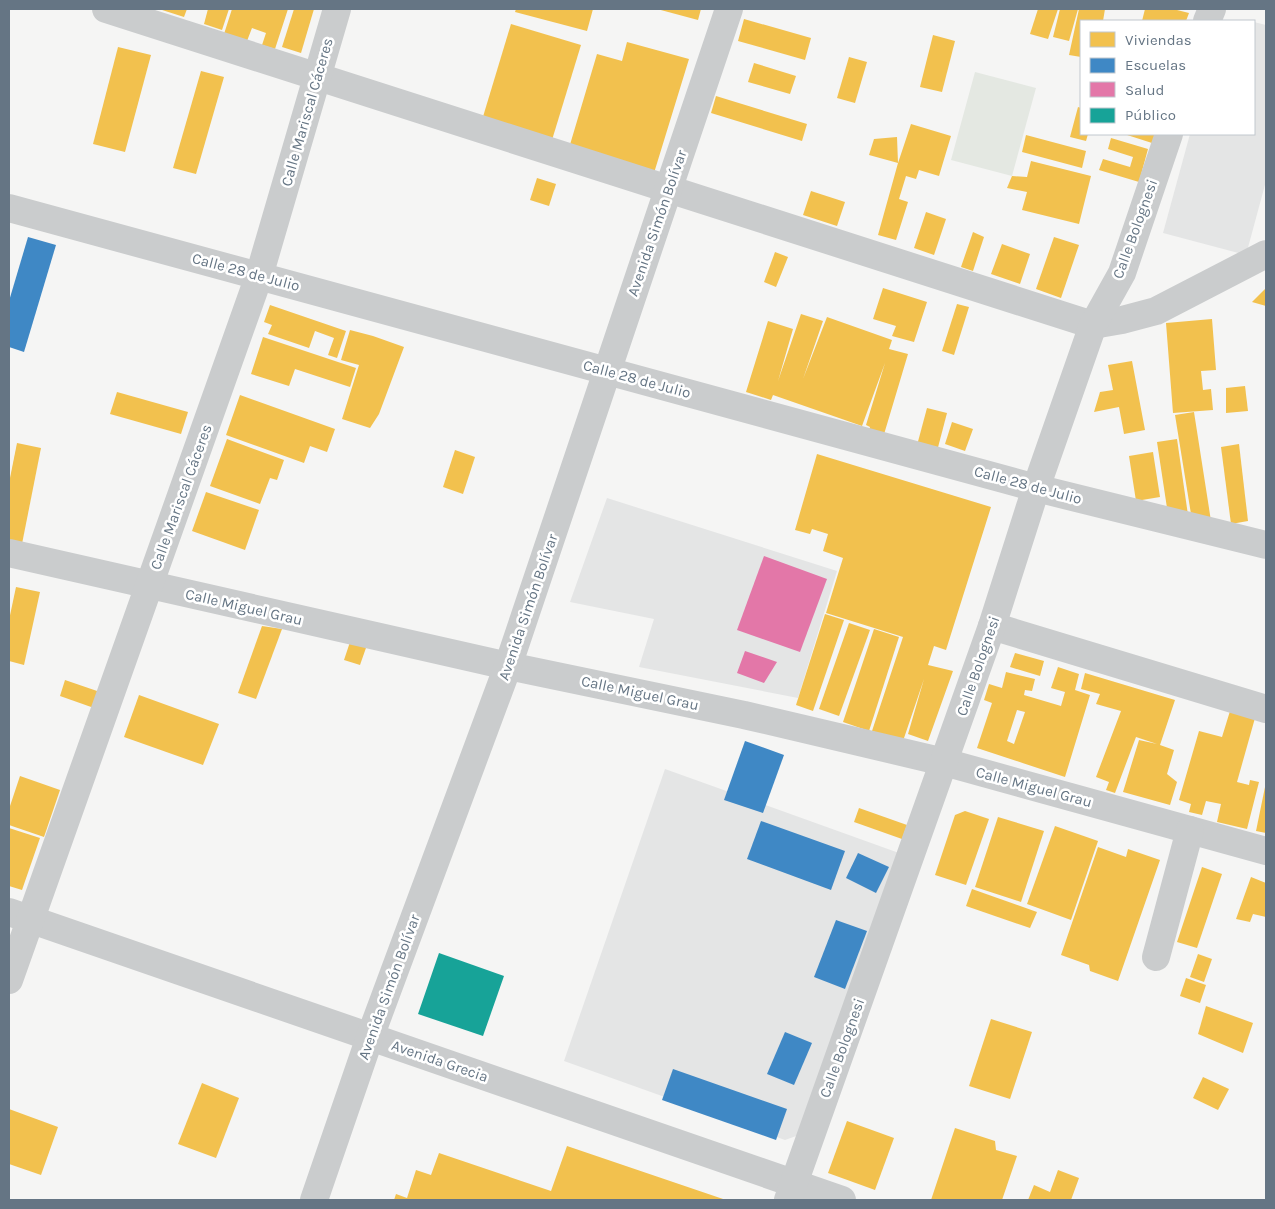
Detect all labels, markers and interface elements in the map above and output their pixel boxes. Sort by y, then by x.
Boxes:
legend [1080,20,1255,135]
text: Viviendas [1125,31,1192,49]
street label: Calle Mariscal Cáceres [277,36,337,188]
text: Escuelas [1125,56,1186,74]
text: Salud [1125,81,1165,99]
text: Público [1125,106,1176,124]
street label: Avenida Simón Bolívar [623,147,691,299]
street label: Calle Bolognesi [1109,177,1161,281]
street label: Calle 28 de Julio [190,249,302,295]
street label: Calle 28 de Julio [581,356,693,402]
street label: Calle Mariscal Cáceres [146,422,216,572]
street label: Calle 28 de Julio [972,462,1084,508]
street label: Avenida Simón Bolívar [494,531,562,683]
street label: Calle Miguel Grau [184,585,304,629]
street label: Calle Bolognesi [952,614,1004,718]
street label: Calle Miguel Grau [580,672,700,714]
street label: Calle Miguel Grau [974,763,1094,811]
street label: Avenida Simón Bolívar [354,911,424,1062]
street label: Calle Bolognesi [816,996,868,1100]
street label: Avenida Grecia [389,1036,491,1086]

